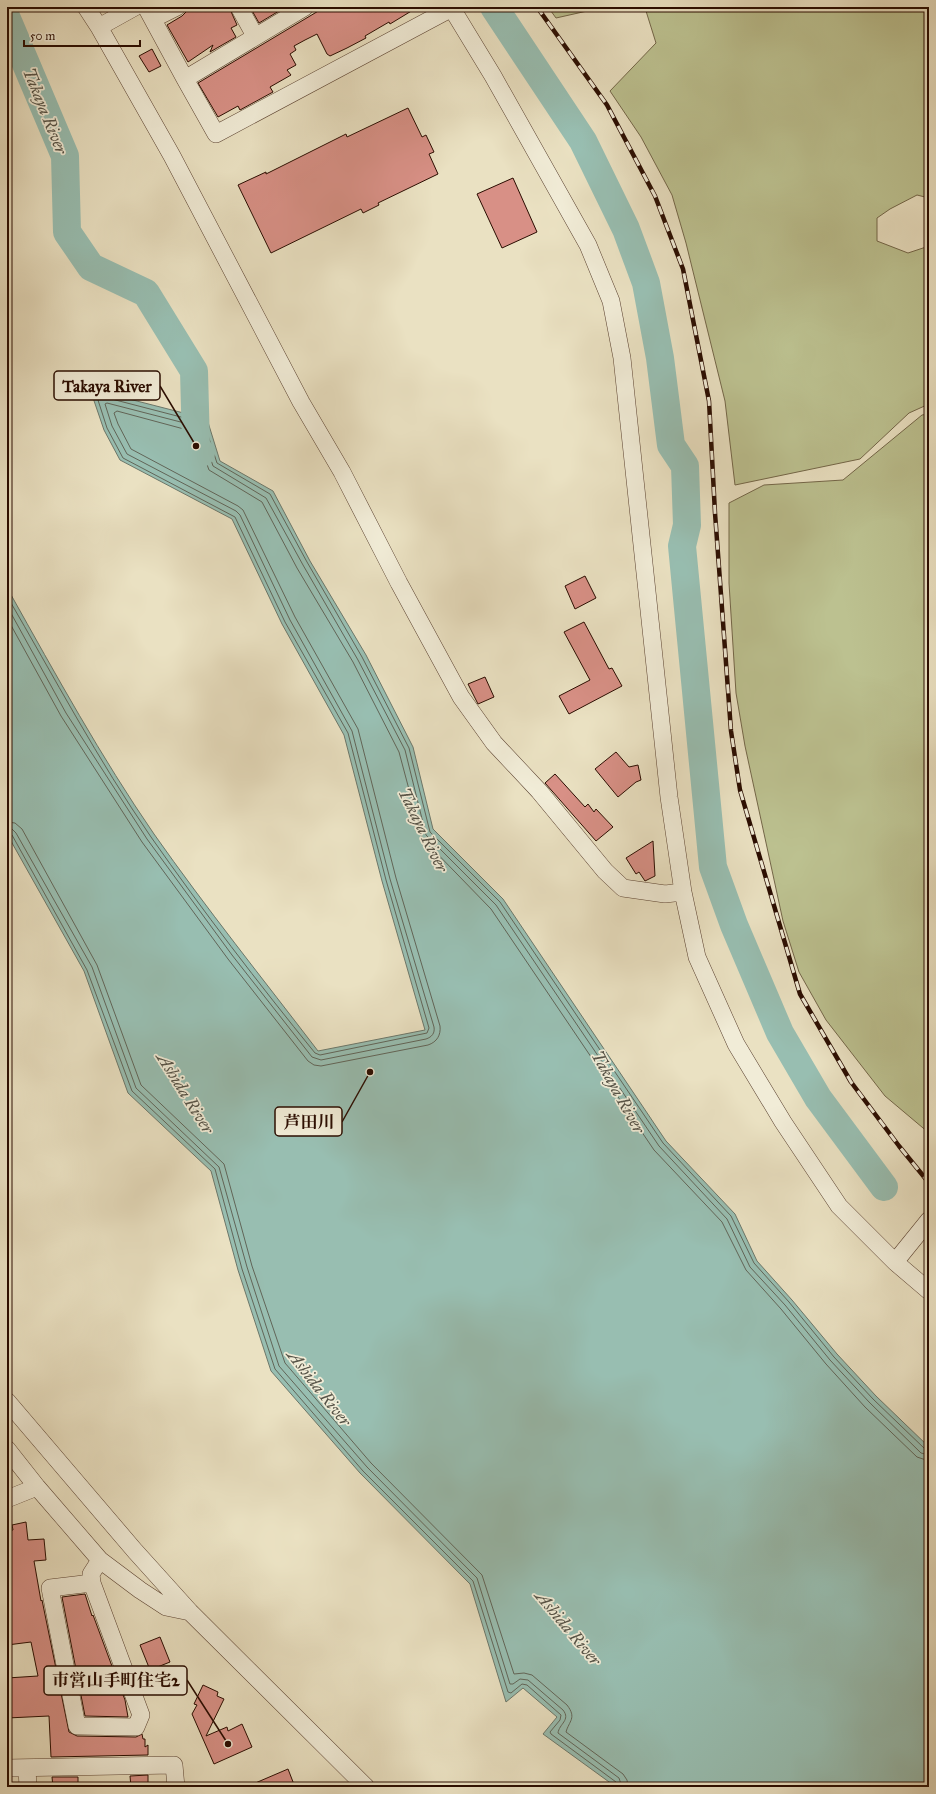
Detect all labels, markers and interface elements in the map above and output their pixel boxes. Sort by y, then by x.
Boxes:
scale bar [24,22,140,48]
text: 50 m [30,29,55,43]
water label: Takaya River [18,65,72,158]
callout: Takaya River [54,371,160,400]
text: Takaya River [61,376,152,397]
water label: Takaya River [394,784,453,876]
water label: Ashida River [151,1047,219,1138]
water label: Takaya River [587,1047,650,1138]
callout: 芦田川 [275,1107,342,1136]
text: 芦田川 [284,1112,335,1133]
water label: Ashida River [281,1344,356,1431]
water label: Ashida River [529,1584,606,1671]
callout: 市営山手町住宅2 [44,1666,187,1695]
text: 市営山手町住宅2 [52,1670,180,1691]

